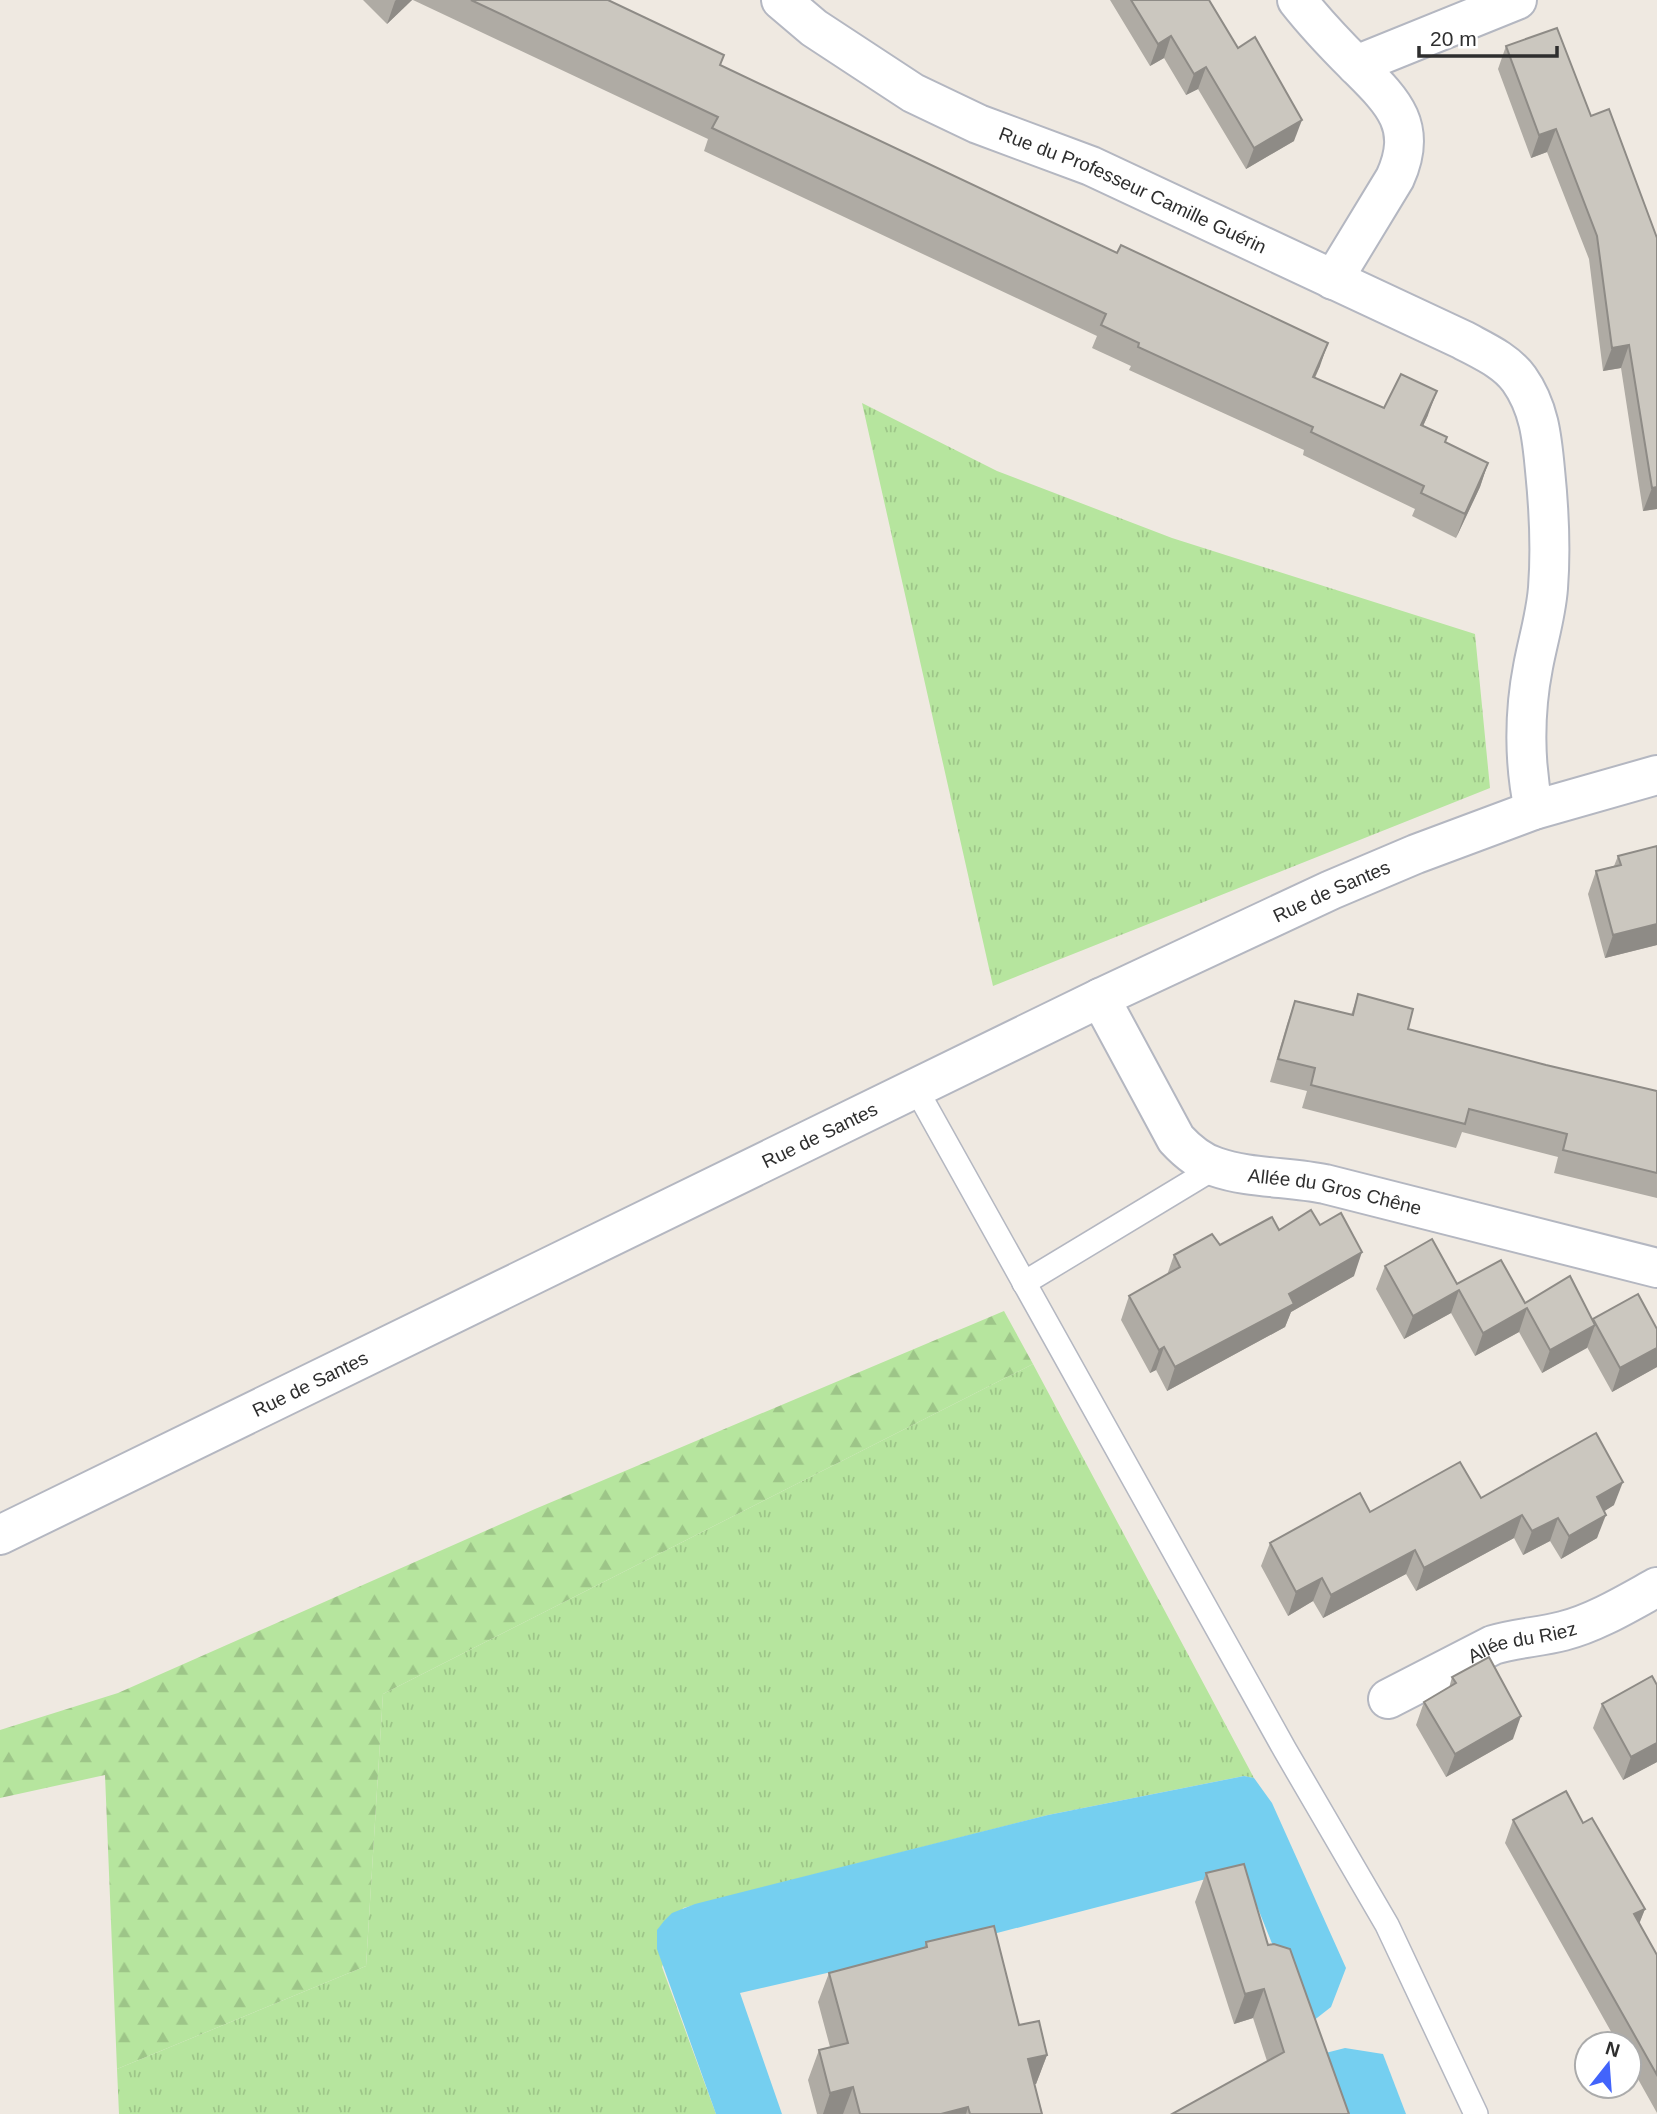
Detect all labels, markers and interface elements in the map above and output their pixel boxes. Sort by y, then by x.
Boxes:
scale bar [1419,14,1557,58]
text: 20 m [1430,27,1477,50]
street label: Rue du Professeur Camille Guérin [996,123,1270,258]
street label: Rue de Santes [1270,856,1393,927]
street label: Rue de Santes [759,1098,881,1172]
street label: Allée du Gros Chêne [1247,1165,1424,1219]
street label: Rue de Santes [249,1347,371,1421]
street label: Allée du Riez [1464,1618,1579,1667]
north arrow [1573,2030,1643,2100]
text: N [1603,2037,1622,2061]

